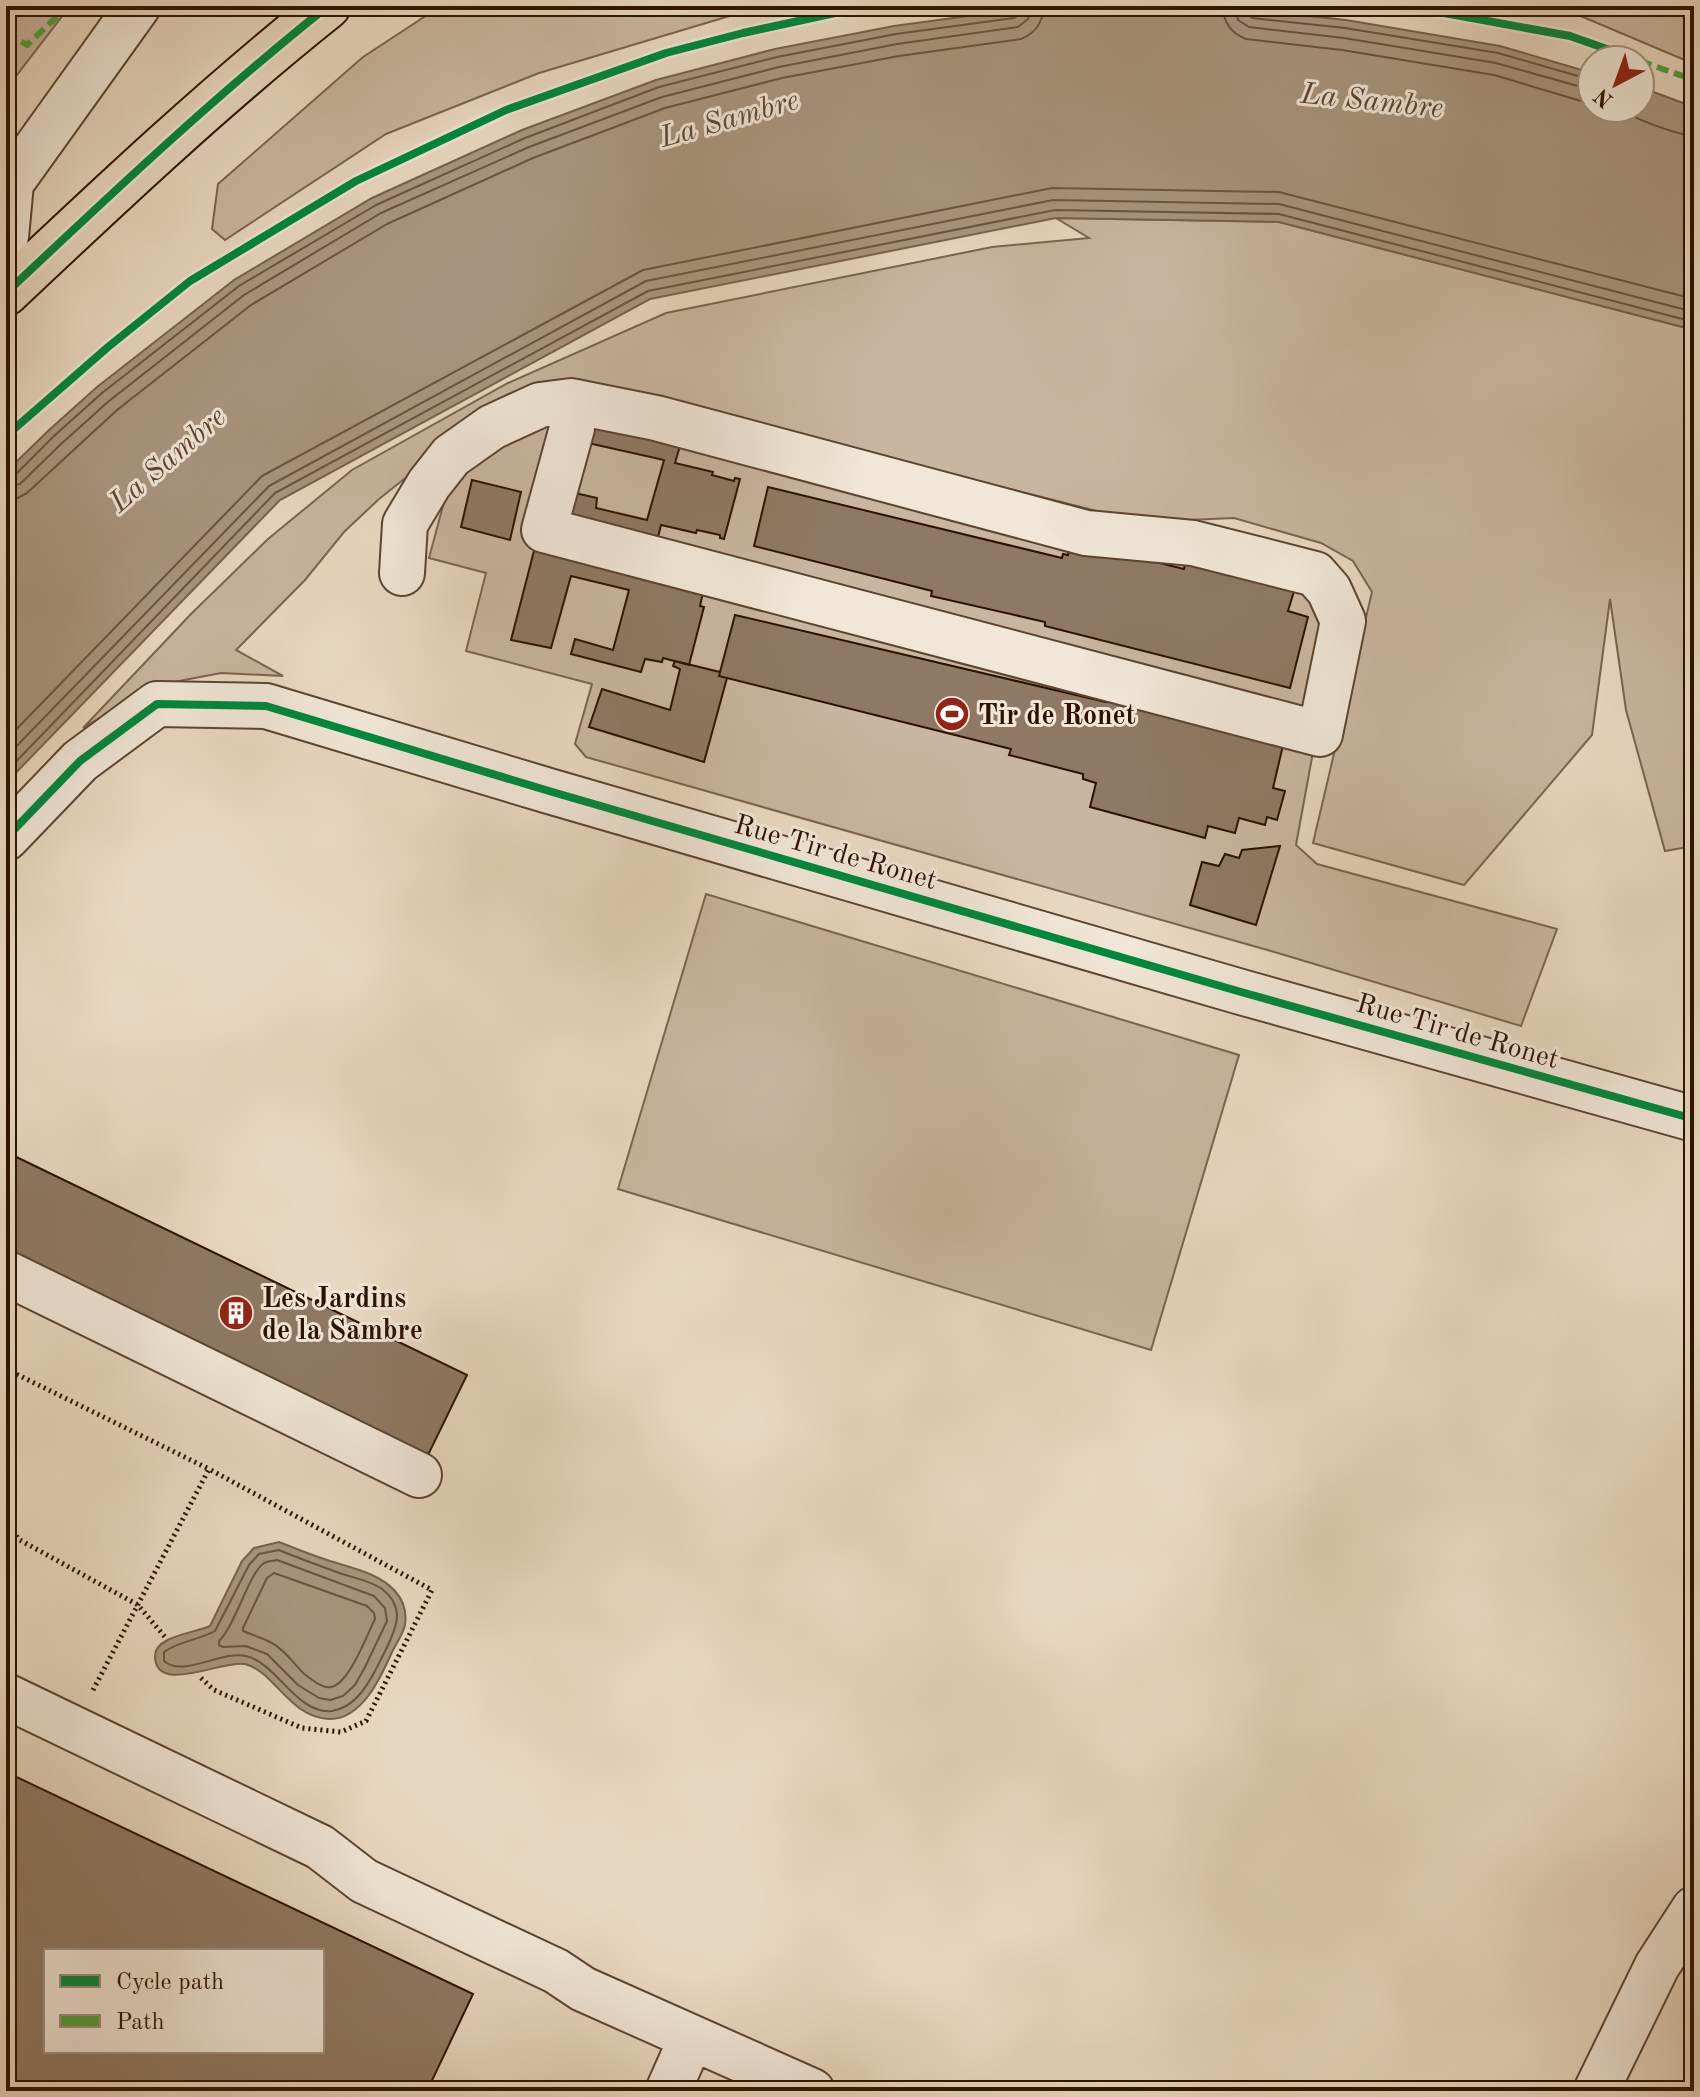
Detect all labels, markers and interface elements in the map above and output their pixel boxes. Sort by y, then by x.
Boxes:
north arrow [1576,44,1656,124]
water label: La Sambre [1298,79,1445,124]
text: N [1590,84,1618,111]
water label: La Sambre [656,86,803,154]
water label: La Sambre [104,402,232,520]
sports icon: Tir de Ronet [933,695,971,733]
place label: Tir de Ronet [978,703,1136,731]
street label: Rue Tir de Ronet [731,812,940,896]
street label: Rue Tir de Ronet [1353,991,1562,1075]
place label: Les Jardins de la Sambre [262,1286,423,1346]
building icon: Les Jardins de la Sambre [217,1294,255,1332]
legend [44,1949,324,2053]
text: Cycle path [116,1971,224,1995]
text: Path [116,2011,165,2035]

